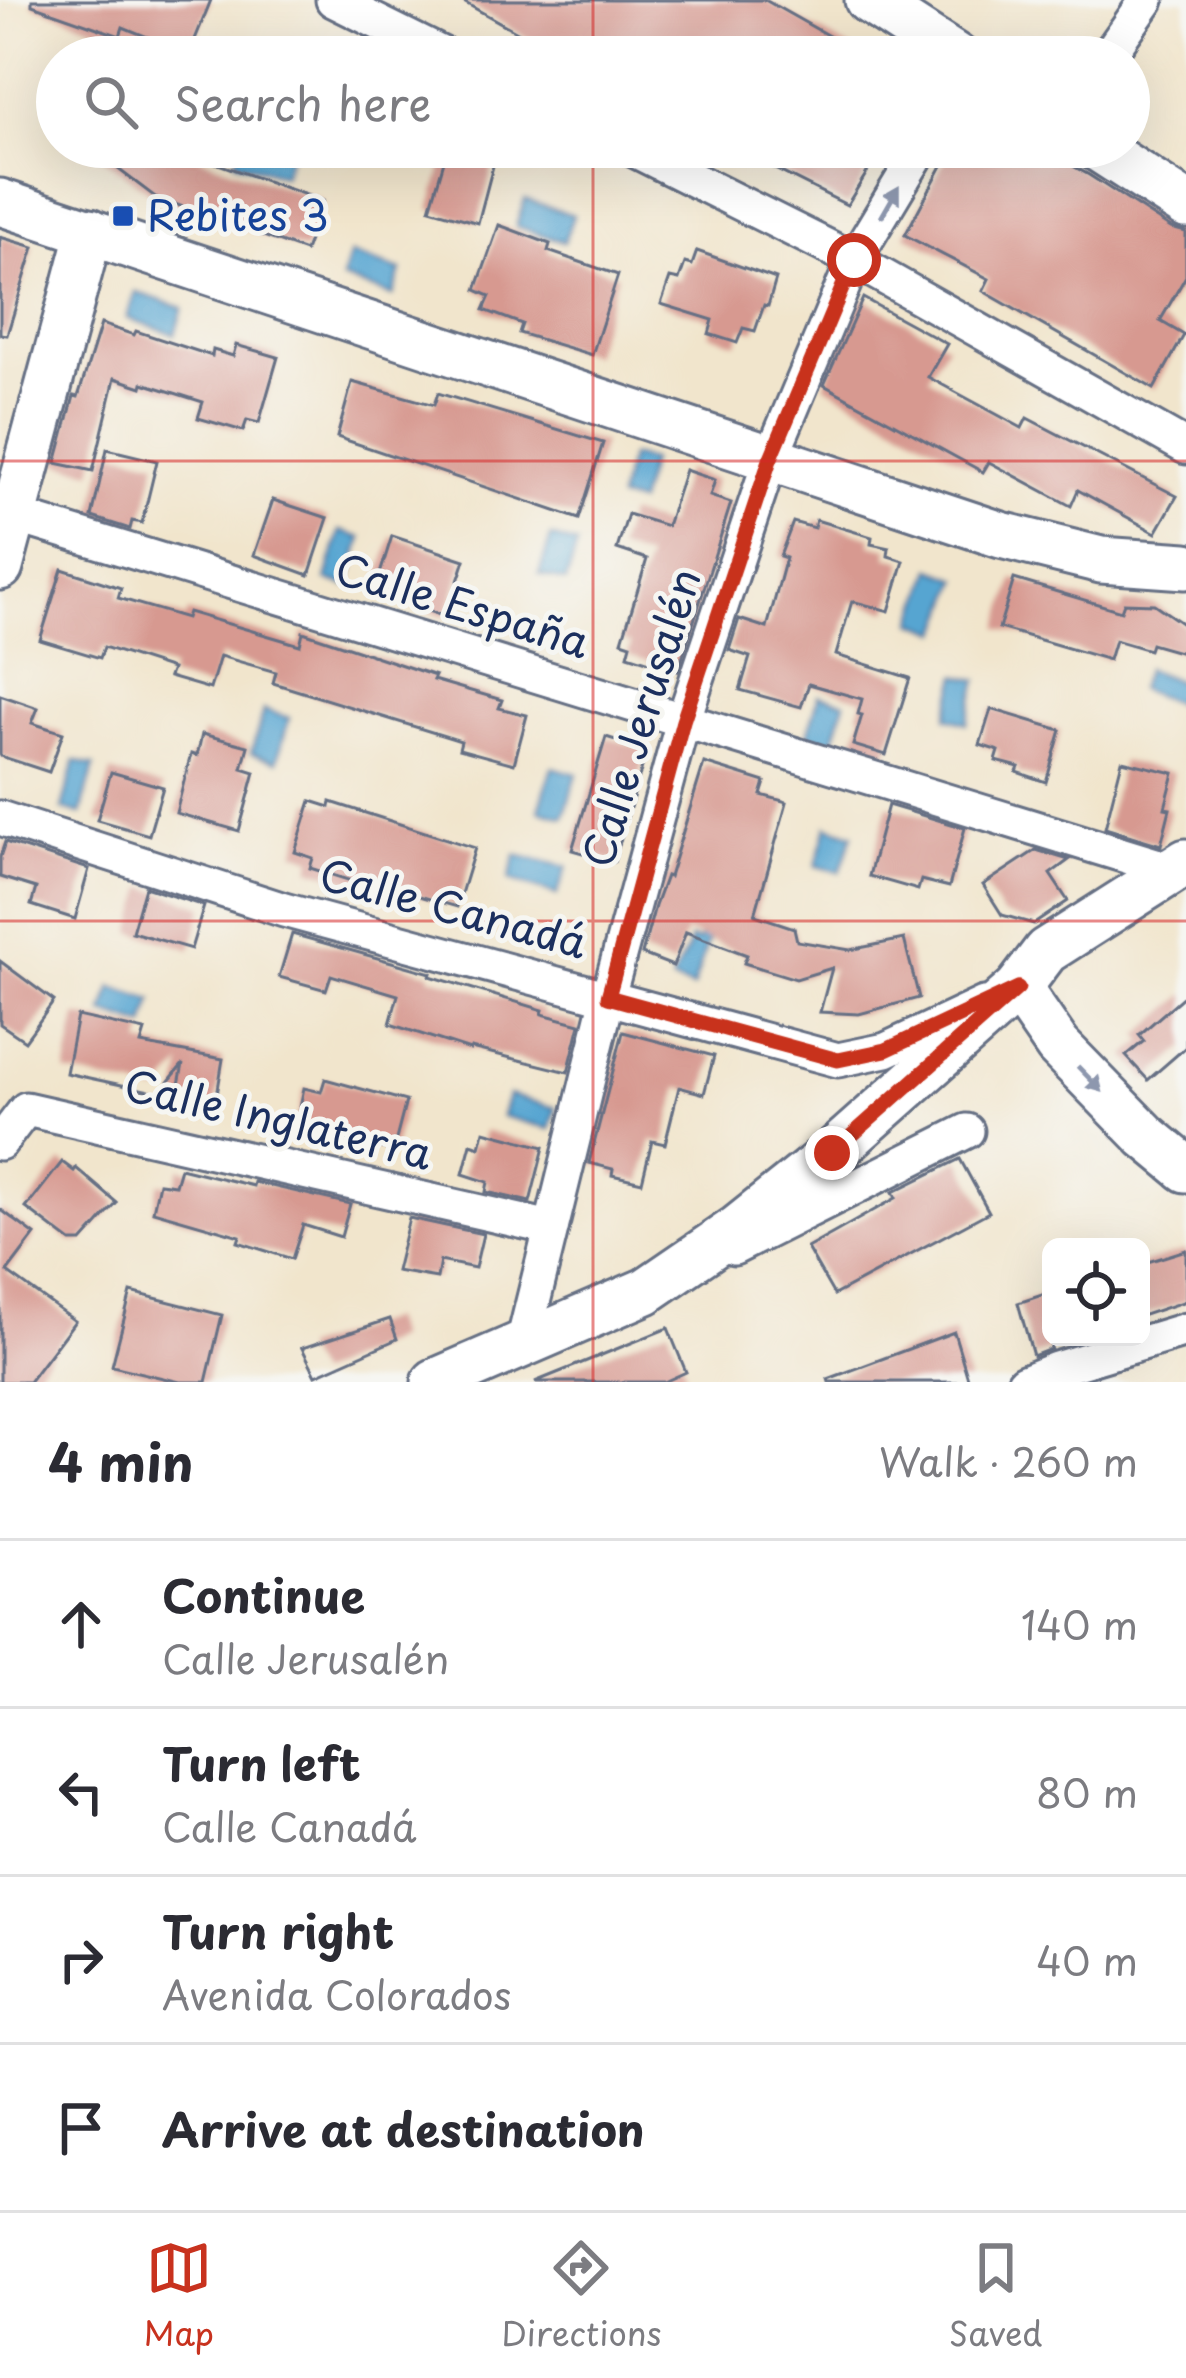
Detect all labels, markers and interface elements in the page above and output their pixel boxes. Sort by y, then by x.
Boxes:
search box [36,36,1150,168]
text: Search here [174,68,431,136]
icon: search [78,69,144,135]
place label: Rebites 3 [147,182,329,245]
one-way arrow [878,185,899,218]
marker: Rebites 3 [110,203,136,229]
route start [827,233,881,287]
street label: Calle España [328,535,598,672]
street label: Calle Jerusalén [564,560,715,874]
street label: Calle Canadá [313,841,595,973]
street label: Calle Inglaterra [119,1052,439,1184]
one-way arrow [1076,1065,1104,1093]
route end [805,1126,859,1180]
map controls [1042,1238,1150,1346]
button: locate [1042,1238,1150,1346]
text: 4 min [48,1422,193,1499]
text: Walk · 260 m [879,1431,1138,1490]
text: Continue [162,1560,365,1628]
icon: ahead [48,1591,114,1657]
text: 140 m [1021,1594,1138,1653]
text: Calle Jerusalén [162,1628,449,1687]
text: Turn left [162,1728,361,1796]
icon: left [48,1759,114,1825]
text: 80 m [1036,1762,1138,1821]
text: Calle Canadá [162,1796,417,1855]
text: Turn right [162,1896,394,1964]
icon: right [48,1927,114,1993]
text: 40 m [1036,1930,1138,1989]
text: Avenida Colorados [162,1964,511,2023]
text: Arrive at destination [162,2094,645,2162]
icon: arrive [48,2095,114,2161]
tab: Map [144,2235,214,2357]
tab: Directions [501,2235,662,2357]
tab: Saved [949,2235,1042,2357]

